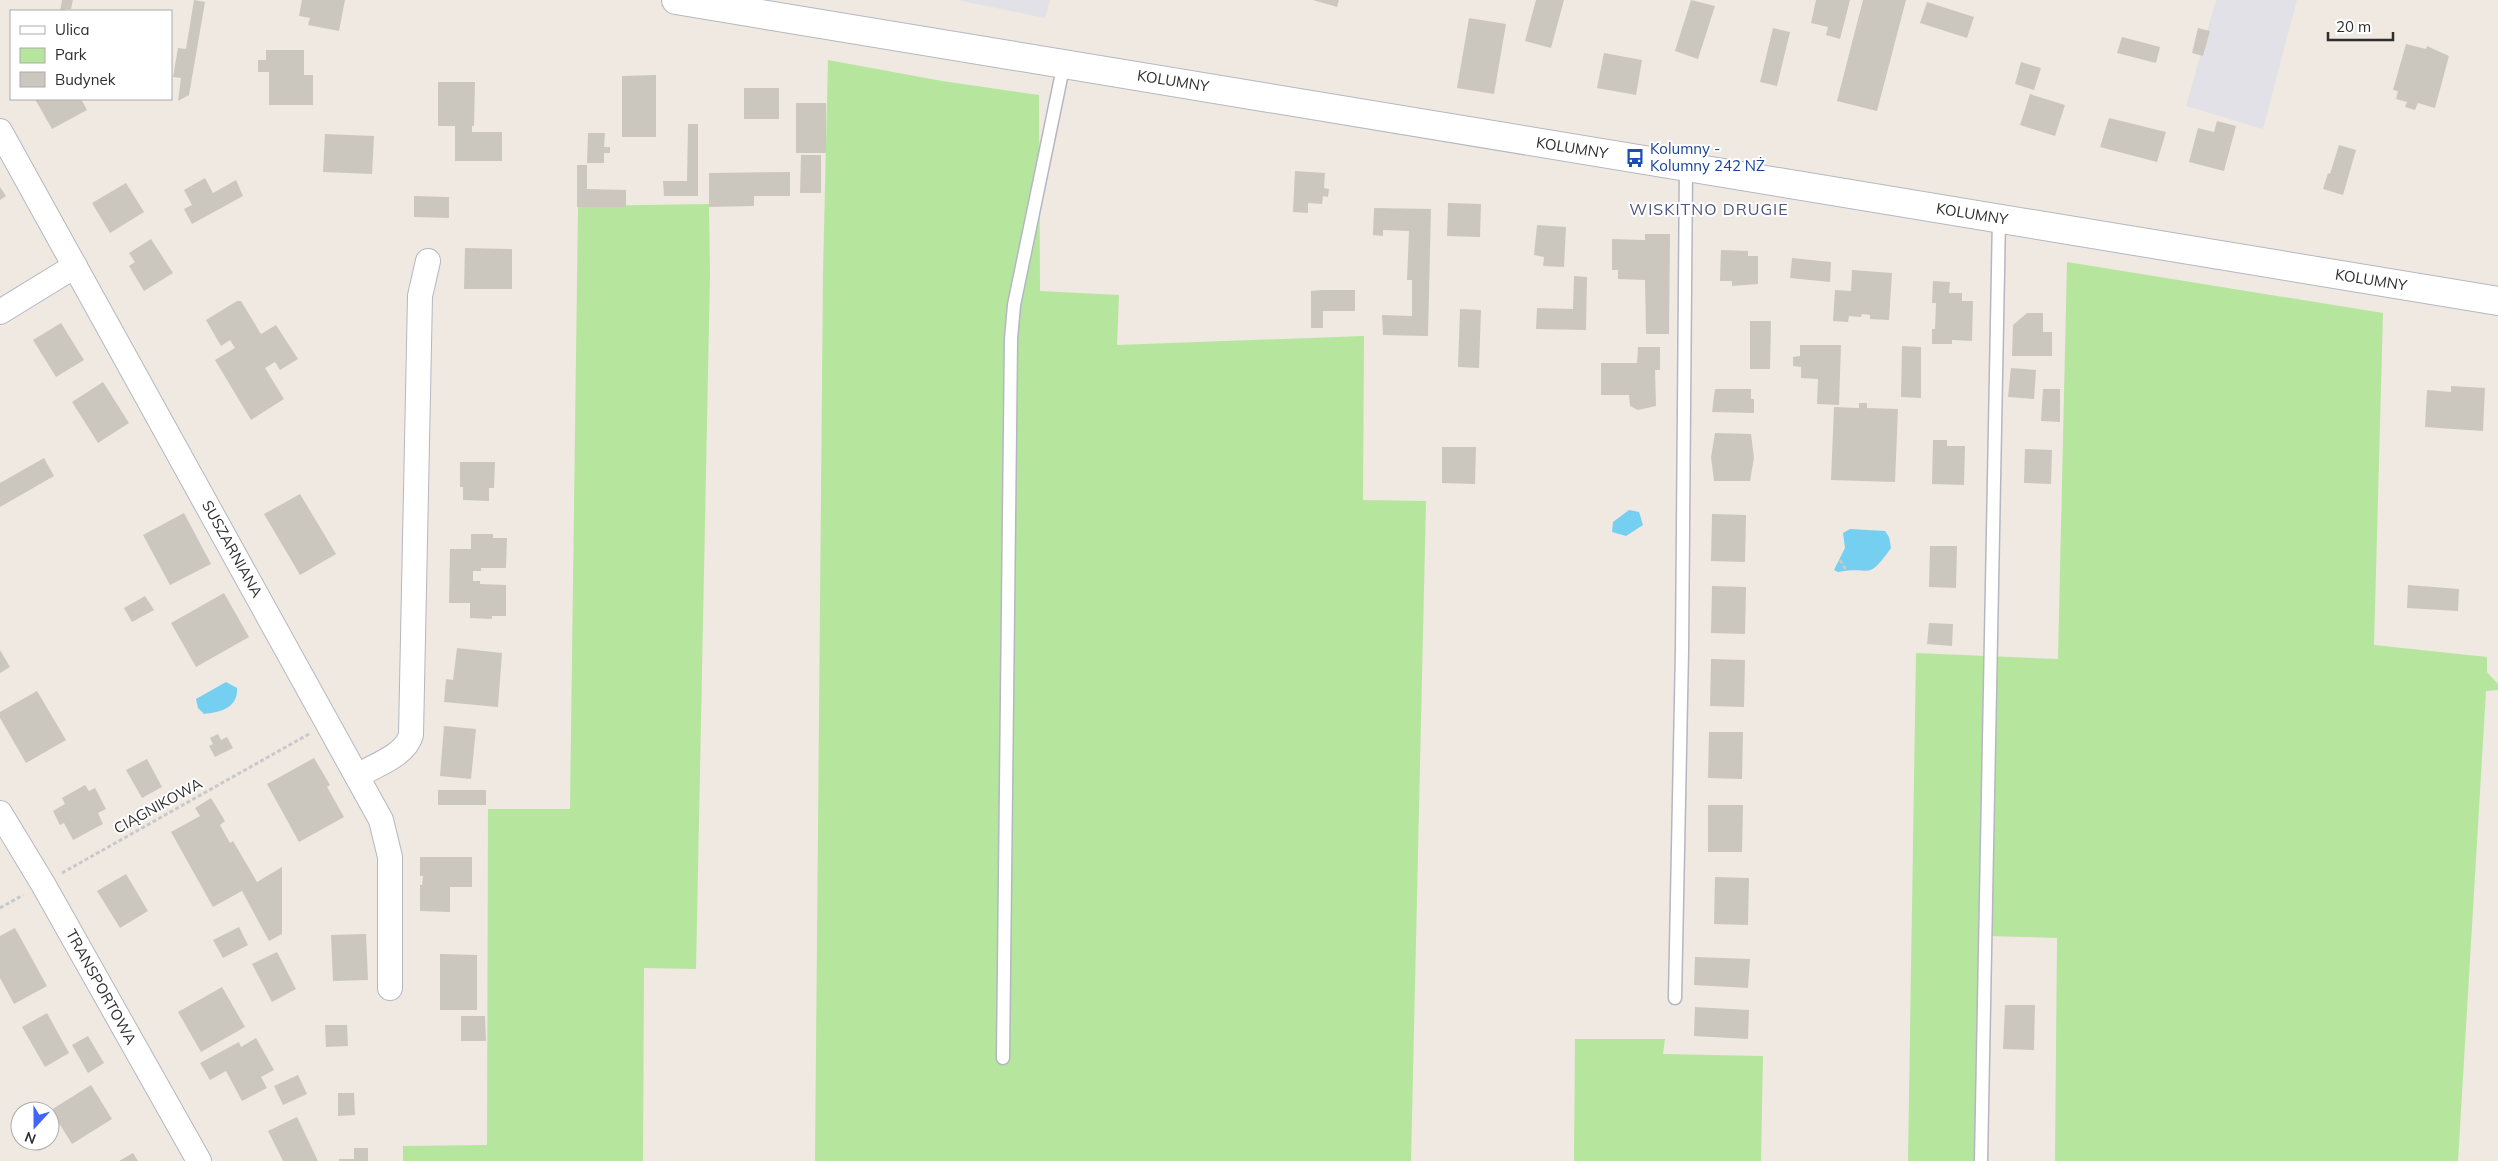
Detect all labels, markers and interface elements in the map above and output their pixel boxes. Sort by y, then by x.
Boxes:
legend [10,10,172,100]
scale bar [2328,10,2393,42]
text: 20 m [2336,17,2371,36]
text: Ulica [55,20,89,39]
text: Park [55,45,87,64]
street label: KOLUMNY [1136,65,1211,96]
text: Budynek [55,70,116,89]
street label: KOLUMNY [1535,132,1610,163]
place label: Kolumny - Kolumny 242 NŻ [1650,139,1765,175]
bus stop icon: Kolumny - Kolumny 242 NŻ [1624,147,1646,169]
street label: KOLUMNY [1935,198,2010,229]
district label: WISKITNO DRUGIE [1629,199,1789,219]
street label: KOLUMNY [2334,264,2409,295]
street label: SUSZARNIANA [198,497,267,601]
street label: CIĄGNIKOWA [110,773,205,838]
street label: TRANSPORTOWA [62,926,141,1048]
north arrow [10,1101,60,1151]
text: N [22,1128,39,1148]

